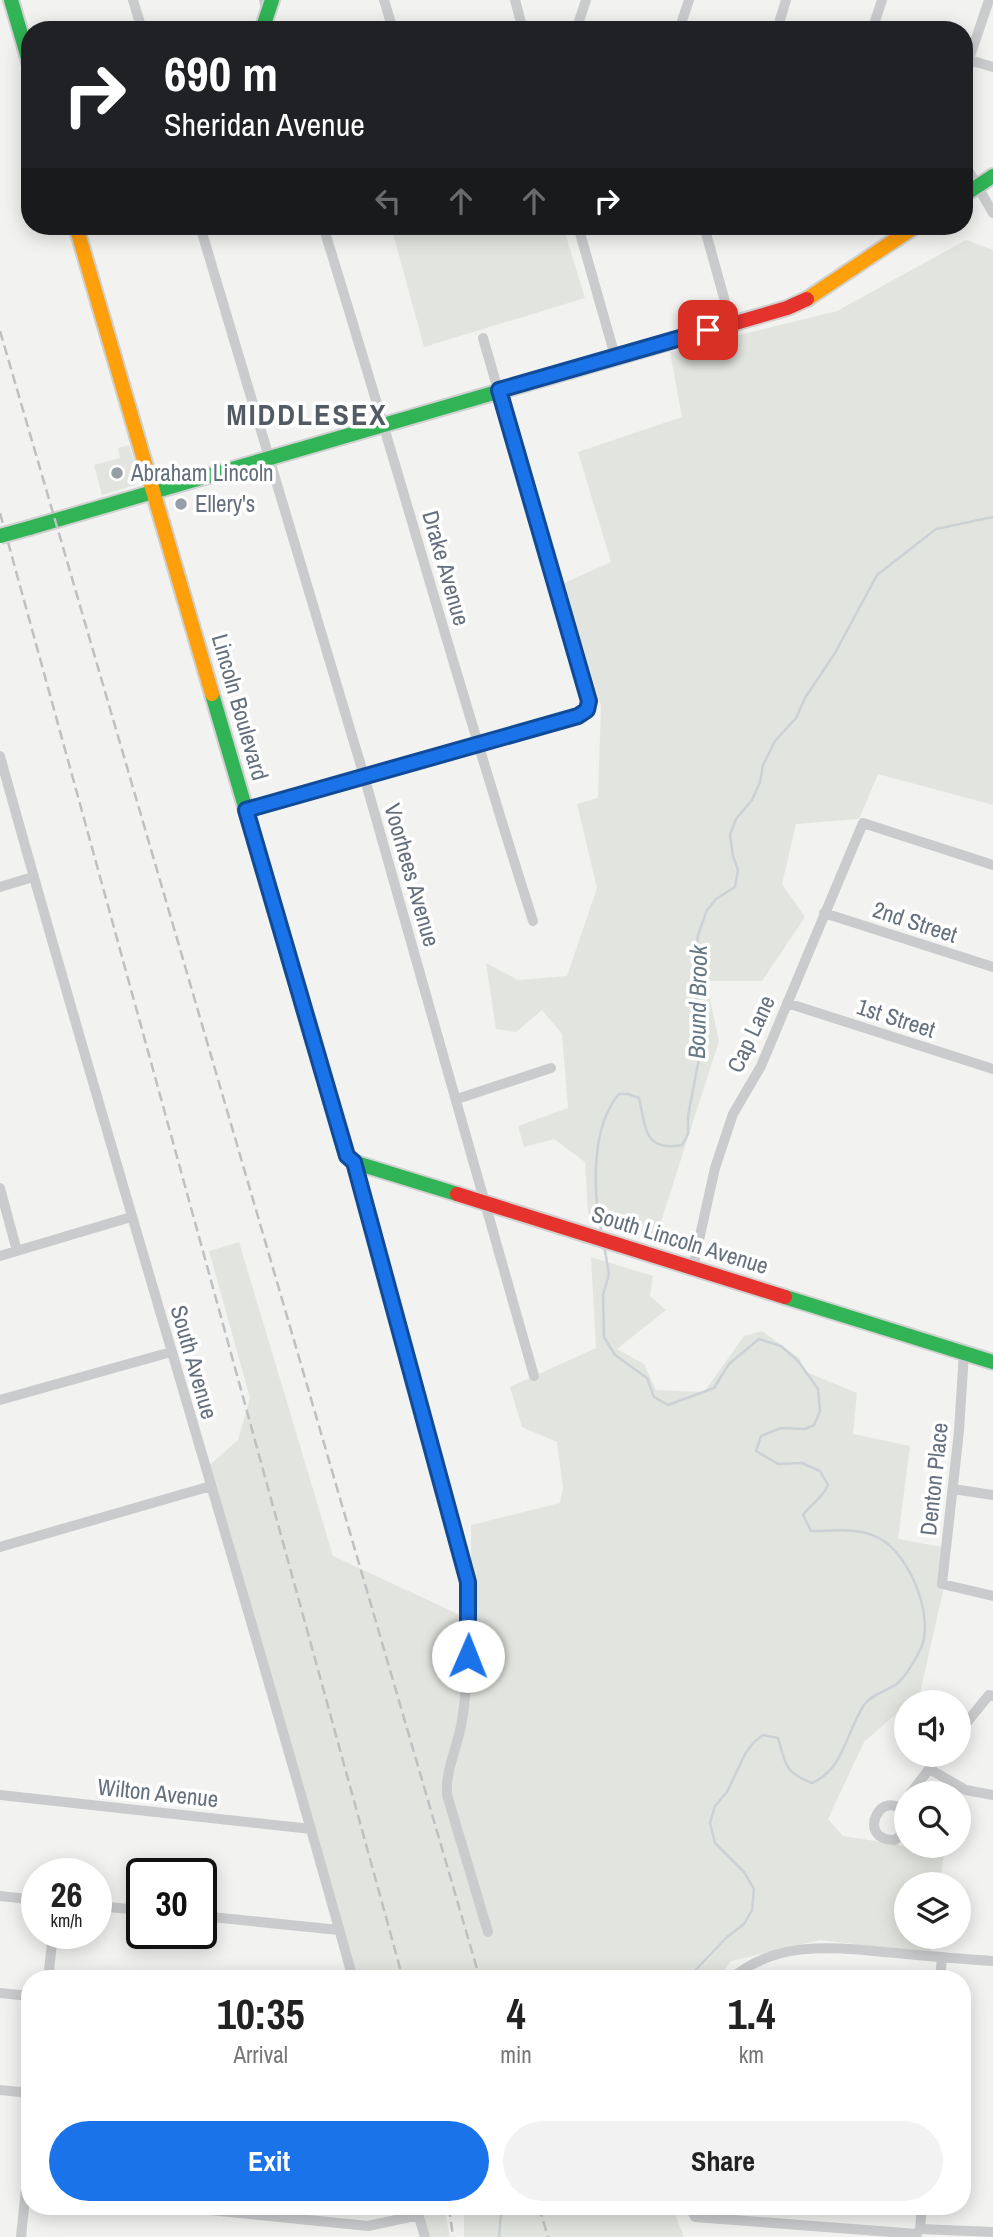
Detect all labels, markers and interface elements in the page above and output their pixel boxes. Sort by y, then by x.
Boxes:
text: 690 m [164,40,278,106]
icon: right [49,49,140,140]
text: Sheridan Avenue [164,103,365,146]
icon: left [369,182,407,220]
icon: ahead [442,182,480,220]
icon: ahead [515,182,553,220]
icon: right [588,182,626,220]
pin [678,300,738,360]
icon: arrive [689,311,727,349]
district label: MIDDLESEX [226,394,388,434]
place label: Abraham Lincoln [130,457,274,488]
marker: Abraham Lincoln [109,465,125,481]
place label: Ellery's [195,488,255,519]
marker: Ellery's [173,496,189,512]
street label: Drake Avenue [415,507,478,629]
street label: Lincoln Boulevard [205,630,276,784]
street label: Voorhees Avenue [377,800,448,950]
street label: 2nd Street [869,893,961,950]
water label: Bound Brook [680,944,714,1059]
street label: Cap Lane [719,990,782,1077]
street label: 1st Street [853,990,939,1045]
street label: South Lincoln Avenue [588,1198,772,1281]
street label: South Avenue [163,1301,226,1422]
street label: Denton Place [912,1421,955,1537]
position arrow [431,1619,505,1693]
map controls [894,1690,971,1949]
button: sound [894,1690,971,1767]
street label: Wilton Avenue [96,1771,220,1814]
button: search [894,1781,971,1858]
speed limit sign: 30 [126,1858,217,1949]
text: 26 [51,1871,82,1918]
button: layers [894,1872,971,1949]
text: km/h [51,1908,83,1933]
text: 10:35 [217,1986,305,2042]
text: 4 [507,1986,526,2042]
text: 1.4 [727,1986,775,2042]
text: Arrival [233,2039,288,2070]
text: min [500,2039,532,2070]
text: km [739,2039,764,2070]
button: Exit [49,2121,489,2201]
button: Share [503,2121,943,2201]

